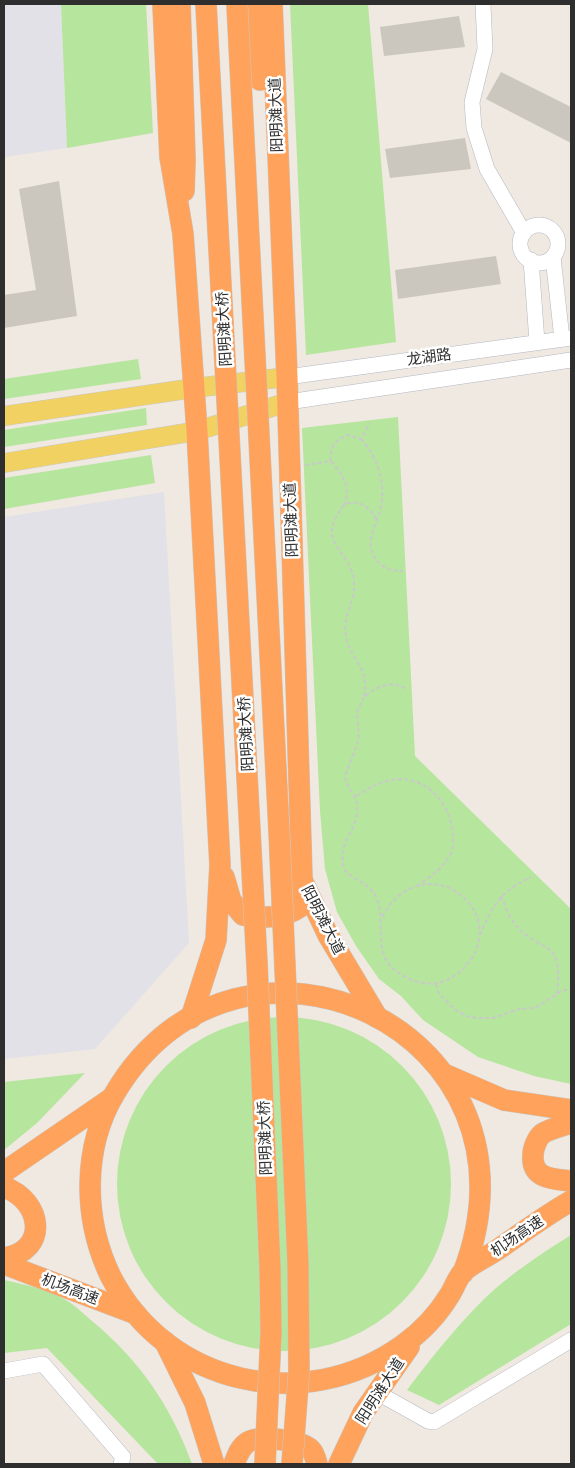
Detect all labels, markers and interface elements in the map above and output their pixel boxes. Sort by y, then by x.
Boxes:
street label: 阳明滩大道 [264,77,287,153]
street label: 阳明滩大桥 [211,291,236,367]
street label: 龙湖路 [405,343,453,370]
street label: 阳明滩大道 [279,482,302,558]
street label: 阳明滩大桥 [233,696,258,772]
street label: 阳明滩大道 [297,882,350,958]
street label: 阳明滩大桥 [253,1100,276,1176]
street label: 机场高速 [486,1210,547,1261]
street label: 机场高速 [38,1268,102,1309]
street label: 阳明滩大道 [350,1354,409,1428]

